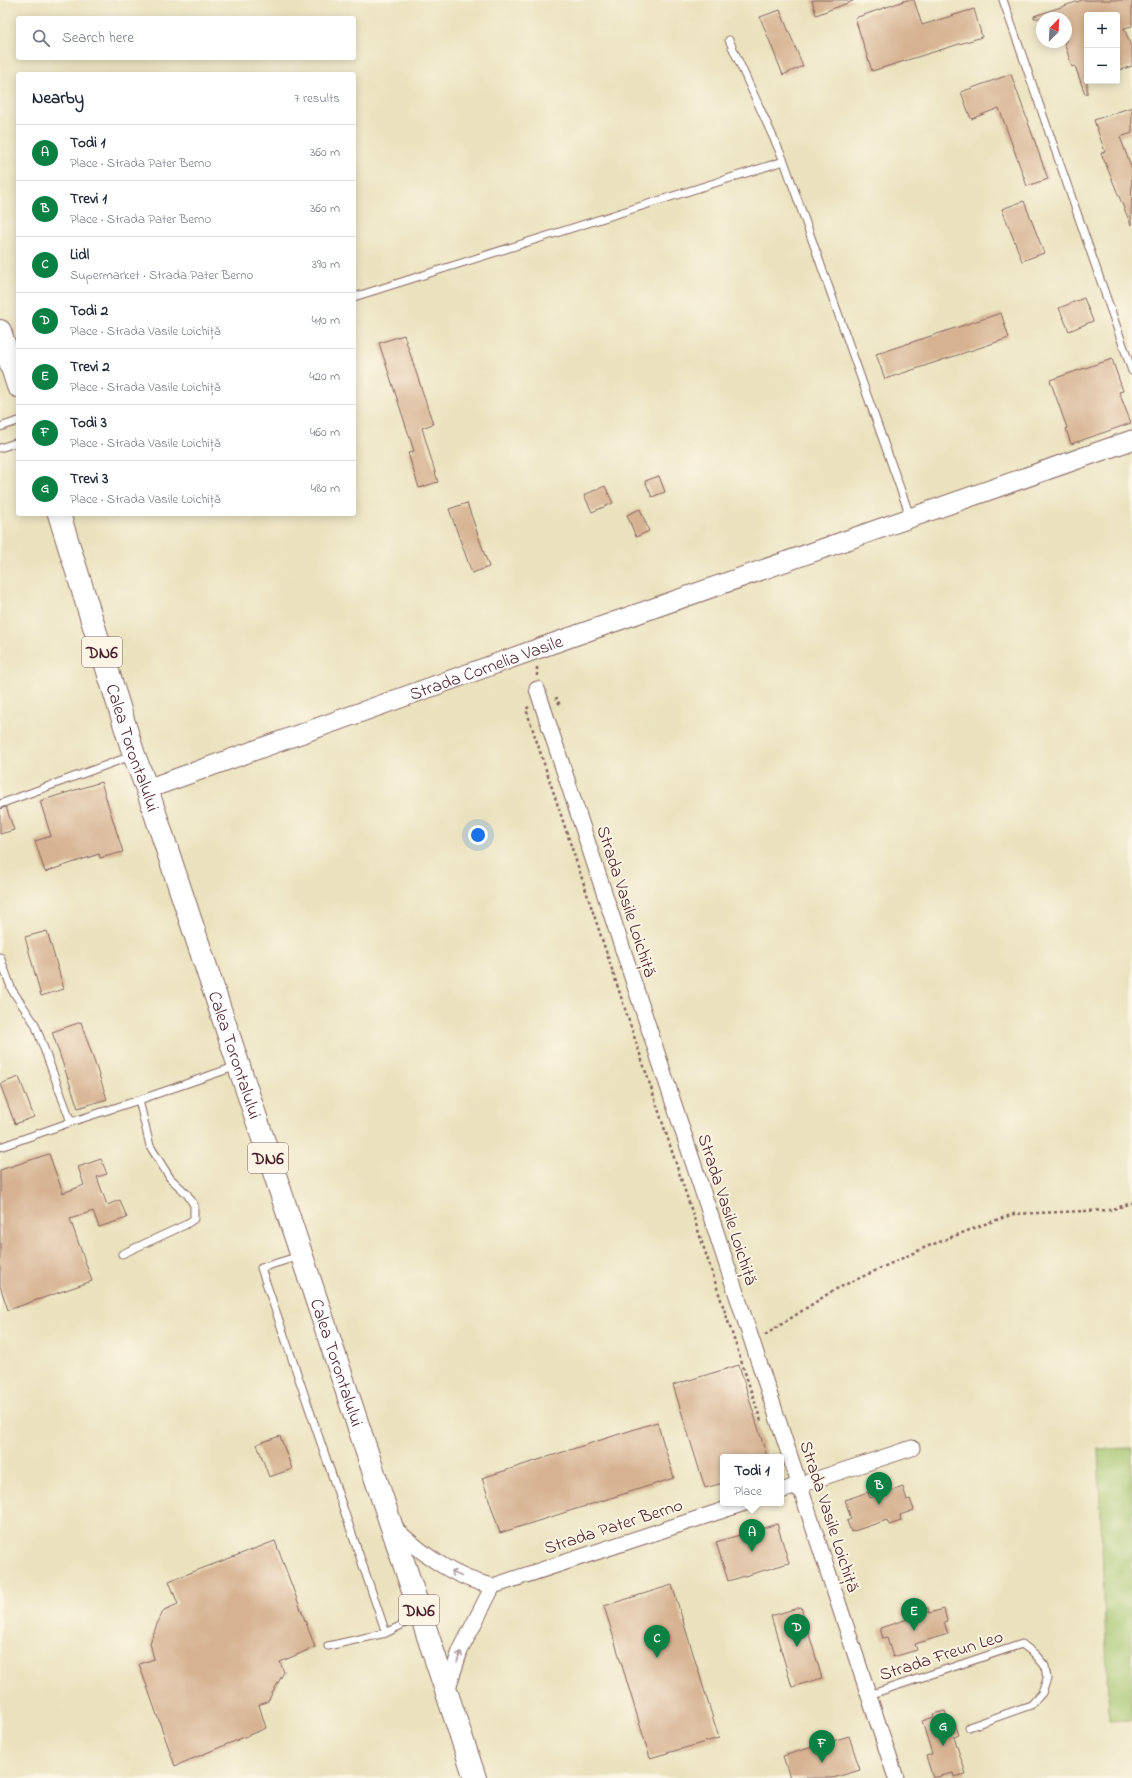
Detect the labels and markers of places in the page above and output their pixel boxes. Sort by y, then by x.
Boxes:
pin: B [866,1472,892,1505]
pin: A [739,1519,765,1552]
pin: E [901,1598,927,1631]
pin: D [784,1614,810,1647]
pin: C [644,1625,670,1658]
pin: G [930,1713,956,1746]
pin: F [809,1730,835,1763]

